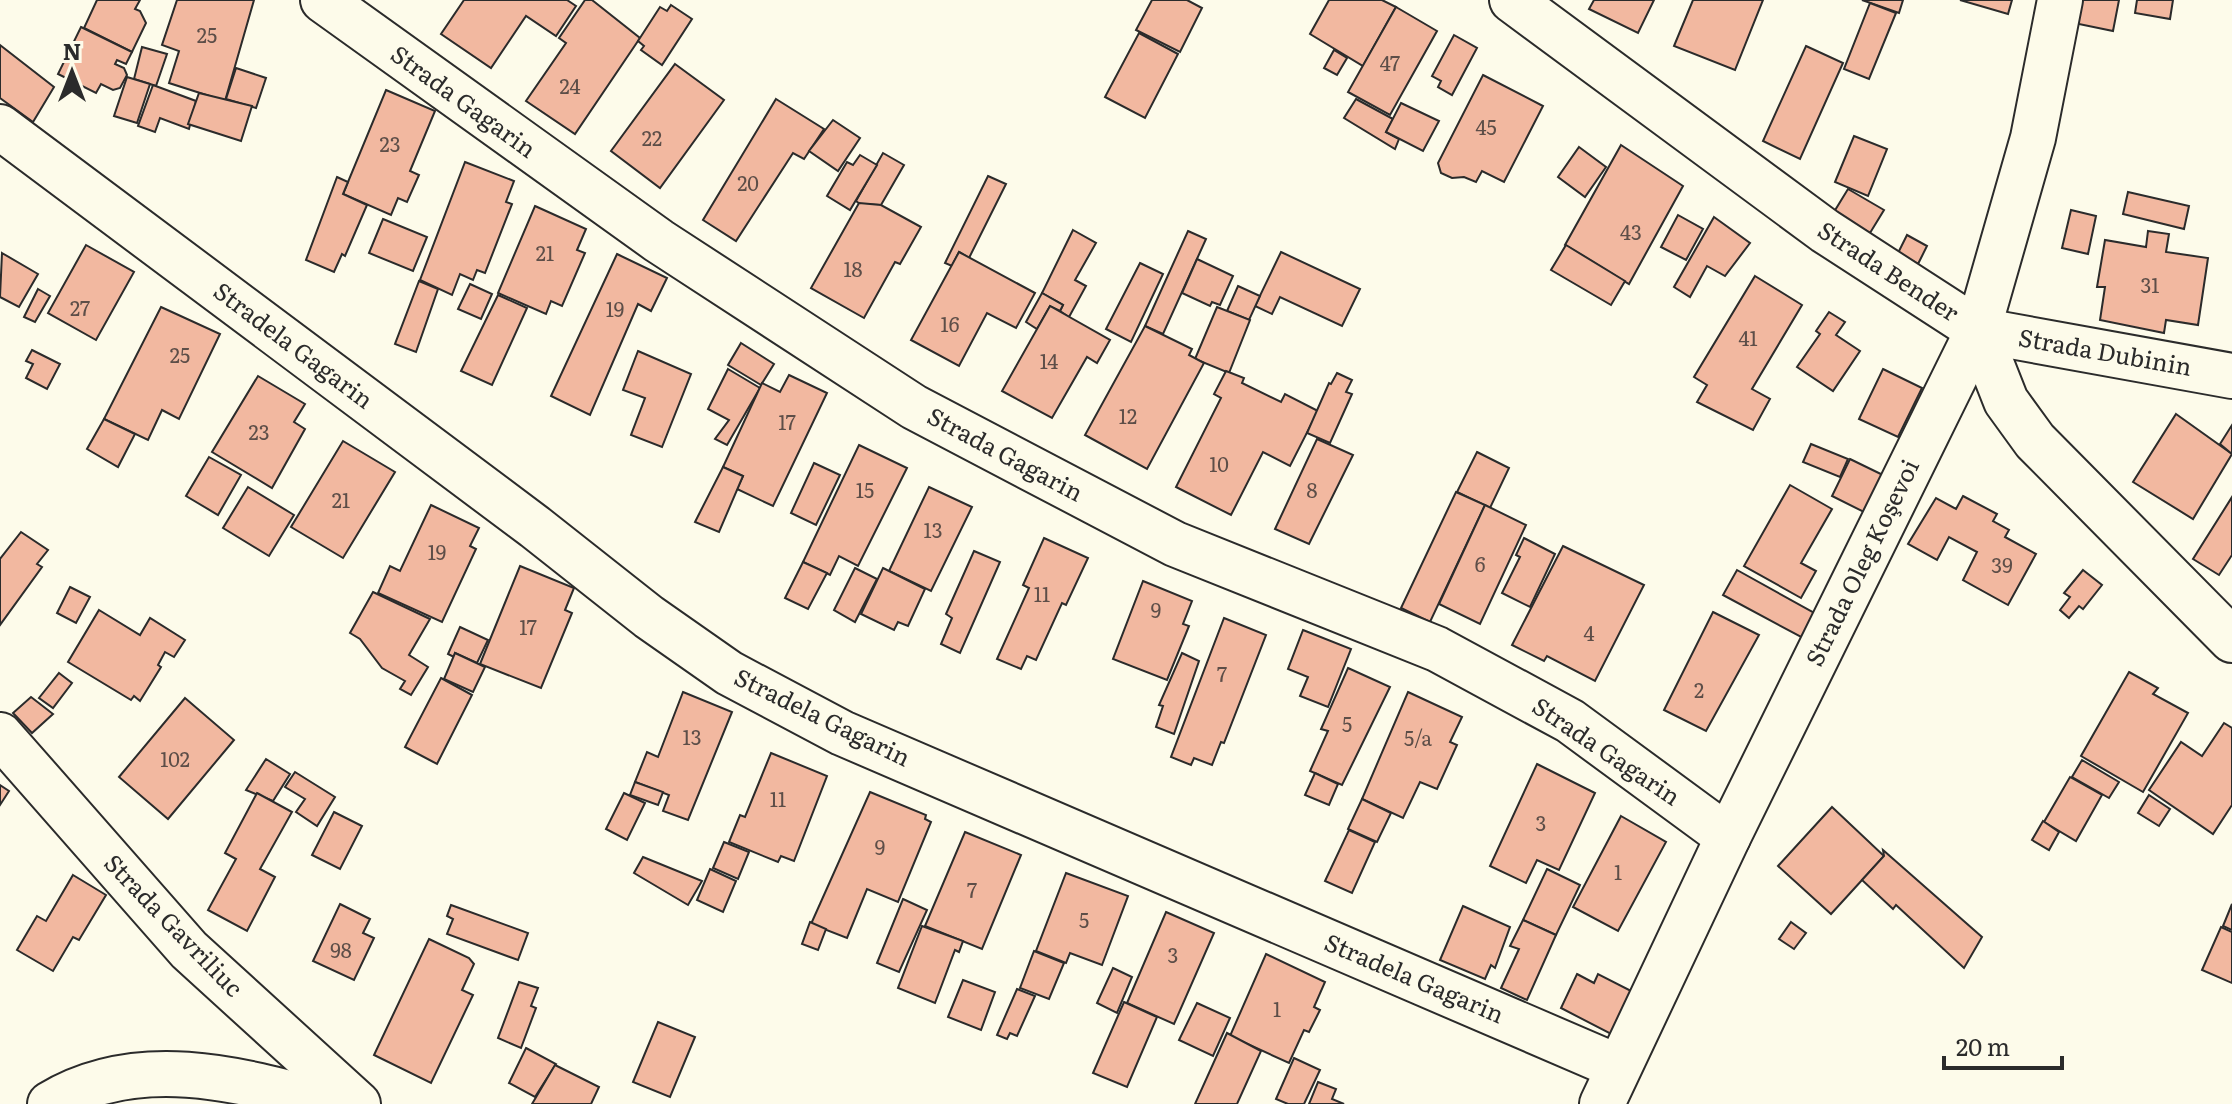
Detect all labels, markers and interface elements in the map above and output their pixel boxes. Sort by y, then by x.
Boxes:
house number: 25 [197,19,217,49]
north arrow [32,32,112,112]
text: N [63,34,81,67]
street label: Strada Gagarin [385,35,544,165]
house number: 47 [1380,47,1400,77]
house number: 24 [559,70,581,100]
house number: 45 [1475,111,1497,141]
house number: 22 [642,122,662,152]
house number: 23 [380,128,400,158]
house number: 20 [737,167,759,197]
street label: Strada Bender [1812,211,1967,329]
house number: 43 [1620,216,1642,246]
house number: 21 [536,237,554,267]
house number: 18 [843,253,863,283]
house number: 31 [2141,269,2159,299]
street label: Stradela Gagarin [207,272,382,416]
house number: 27 [70,292,90,322]
house number: 19 [606,293,624,323]
house number: 16 [941,308,960,338]
street label: Strada Dubinin [2016,318,2195,383]
house number: 41 [1738,322,1758,352]
house number: 25 [170,339,190,369]
house number: 14 [1040,345,1058,375]
street label: Strada Gagarin [922,397,1090,509]
house number: 12 [1119,400,1137,430]
house number: 17 [778,406,796,436]
house number: 23 [249,416,269,446]
house number: 10 [1209,448,1229,478]
street label: Strada Oleg Koşevoi [1795,453,1926,671]
house number: 15 [856,474,874,504]
house number: 8 [1306,474,1318,504]
house number: 21 [332,484,350,514]
house number: 13 [924,514,942,544]
house number: 19 [428,536,446,566]
house number: 6 [1475,548,1486,578]
house number: 39 [1991,549,2013,579]
house number: 11 [1034,578,1050,608]
house number: 9 [1151,594,1161,624]
house number: 17 [519,611,537,641]
house number: 4 [1583,617,1595,647]
street label: Stradela Gagarin [729,658,917,774]
house number: 7 [1217,658,1227,688]
house number: 2 [1694,674,1704,704]
street label: Strada Gagarin [1526,687,1689,813]
house number: 5 [1342,708,1352,738]
house number: 13 [683,721,701,751]
house number: 5/a [1404,722,1432,752]
house number: 102 [160,743,190,773]
house number: 11 [770,783,786,813]
house number: 3 [1536,807,1546,837]
house number: 9 [875,831,885,861]
street label: Strada Gavriliuc [97,845,252,1004]
house number: 1 [1614,856,1622,886]
house number: 7 [967,874,977,904]
house number: 5 [1079,904,1089,934]
street label: Stradela Gagarin [1320,923,1510,1030]
house number: 98 [330,934,352,964]
house number: 3 [1168,939,1178,969]
house number: 1 [1273,993,1281,1023]
scale bar [1944,1020,2062,1070]
text: 20 m [1956,1028,2010,1063]

